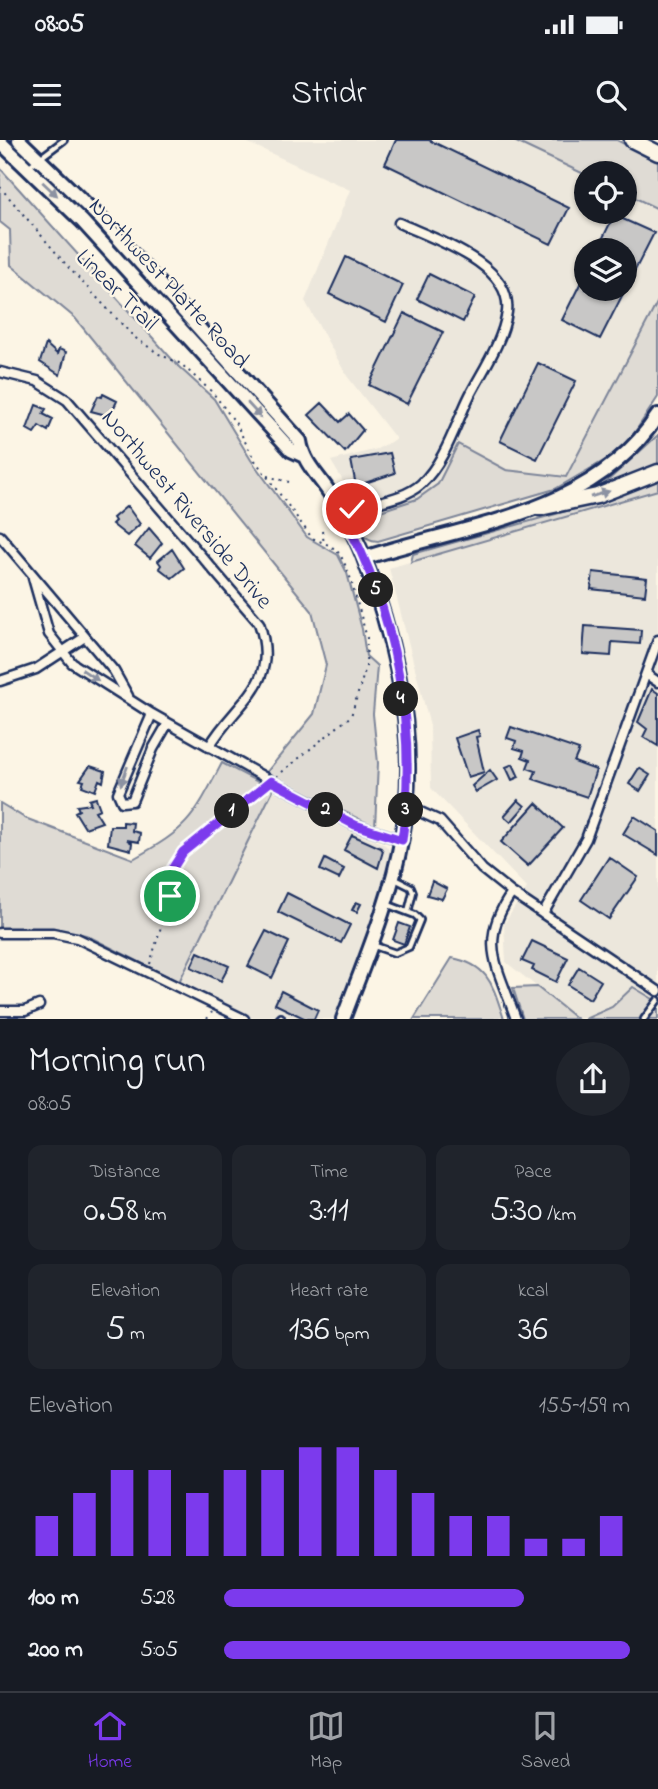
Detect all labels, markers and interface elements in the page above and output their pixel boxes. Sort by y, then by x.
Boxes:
text: 08:05 [35,6,84,44]
text: Stridr [292,71,366,118]
icon: menu [28,76,66,114]
icon: search [592,76,630,114]
map controls [574,161,637,301]
button: locate [574,161,637,224]
one-way arrow [41,181,58,198]
street label: Northwest Platte Road [79,191,257,378]
button: layers [574,238,637,301]
street label: Linear Trail [67,242,165,340]
one-way arrow [246,401,262,419]
street label: Northwest Riverside Drive [92,403,280,618]
pin [322,479,382,539]
one-way arrow [590,488,611,499]
icon: check [333,490,371,528]
pin: 5 [358,573,394,608]
text: 5 [370,576,381,603]
one-way arrow [81,668,99,682]
pin: 4 [384,682,418,716]
text: 4 [397,685,404,712]
one-way arrow [118,766,129,787]
pin: 2 [308,792,344,828]
pin: 3 [388,792,424,828]
pin: 1 [215,794,250,828]
text: 2 [321,796,330,823]
text: 3 [402,796,409,823]
text: 1 [228,797,235,824]
pin [140,866,200,926]
icon: arrive [151,877,189,915]
text: Morning run [28,1034,206,1090]
button: share [556,1042,630,1116]
text: 08:05 [28,1088,72,1121]
text: Distance [90,1159,160,1186]
text: Time [310,1159,348,1186]
text: Pace [514,1159,552,1186]
text: 0.58 [83,1186,139,1237]
text: 3:11 [309,1186,349,1237]
text: 5:30 [490,1186,542,1237]
text: km [139,1202,167,1229]
text: /km [542,1202,576,1229]
text: Elevation [90,1278,160,1305]
text: Heart rate [290,1278,368,1305]
text: kcal [518,1278,548,1305]
text: 5 [105,1305,125,1356]
text: 136 [289,1305,330,1356]
text: 36 [518,1305,548,1356]
text: m [125,1321,145,1348]
text: bpm [330,1321,369,1348]
text: Elevation [28,1390,113,1423]
text: 155–159 m [539,1390,630,1423]
text: 100 m [28,1582,79,1615]
text: 5:28 [140,1582,175,1615]
text: 200 m [28,1634,83,1667]
text: 5:05 [140,1634,178,1667]
tab: Home [88,1707,132,1776]
tab: Map [307,1707,345,1776]
tab: Saved [521,1707,570,1776]

